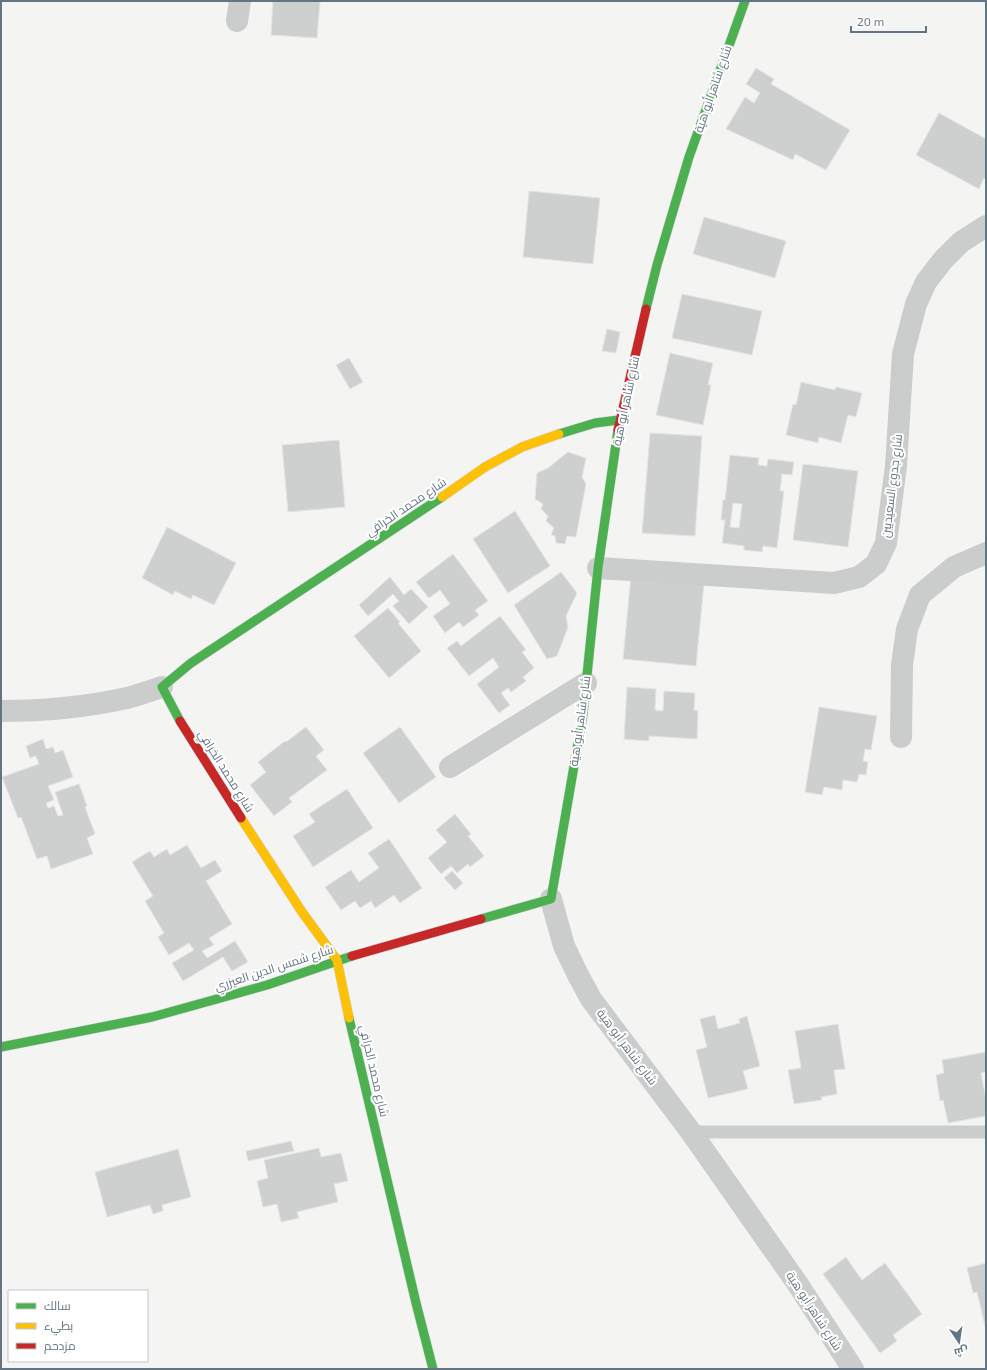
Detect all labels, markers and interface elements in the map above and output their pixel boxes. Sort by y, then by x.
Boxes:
scale bar [851,8,926,34]
text: 20 m [857,14,884,28]
street label: شارع شاهر أبو هية [691,43,735,135]
street label: شارع شاهر أبو هية [609,355,643,447]
street label: شارع جدوع السعيديين [878,433,906,539]
street label: شارع محمد الخرافي [362,474,451,542]
street label: شارع شاهر أبو هية [566,675,594,767]
street label: شارع محمد الخرافي [193,727,258,816]
street label: شارع شمس الدين العيزري [213,941,336,997]
street label: شارع شاهر أبو هية [593,1006,661,1088]
street label: شارع محمد الخرافي [354,1023,392,1119]
street label: شارع شاهر أبو هية [782,1268,846,1354]
legend [8,1290,148,1362]
text: سالك [44,1298,71,1312]
text: بطيء [44,1318,73,1336]
north arrow [939,1322,979,1362]
text: مزدحم [44,1338,76,1354]
text: ش [953,1343,970,1360]

